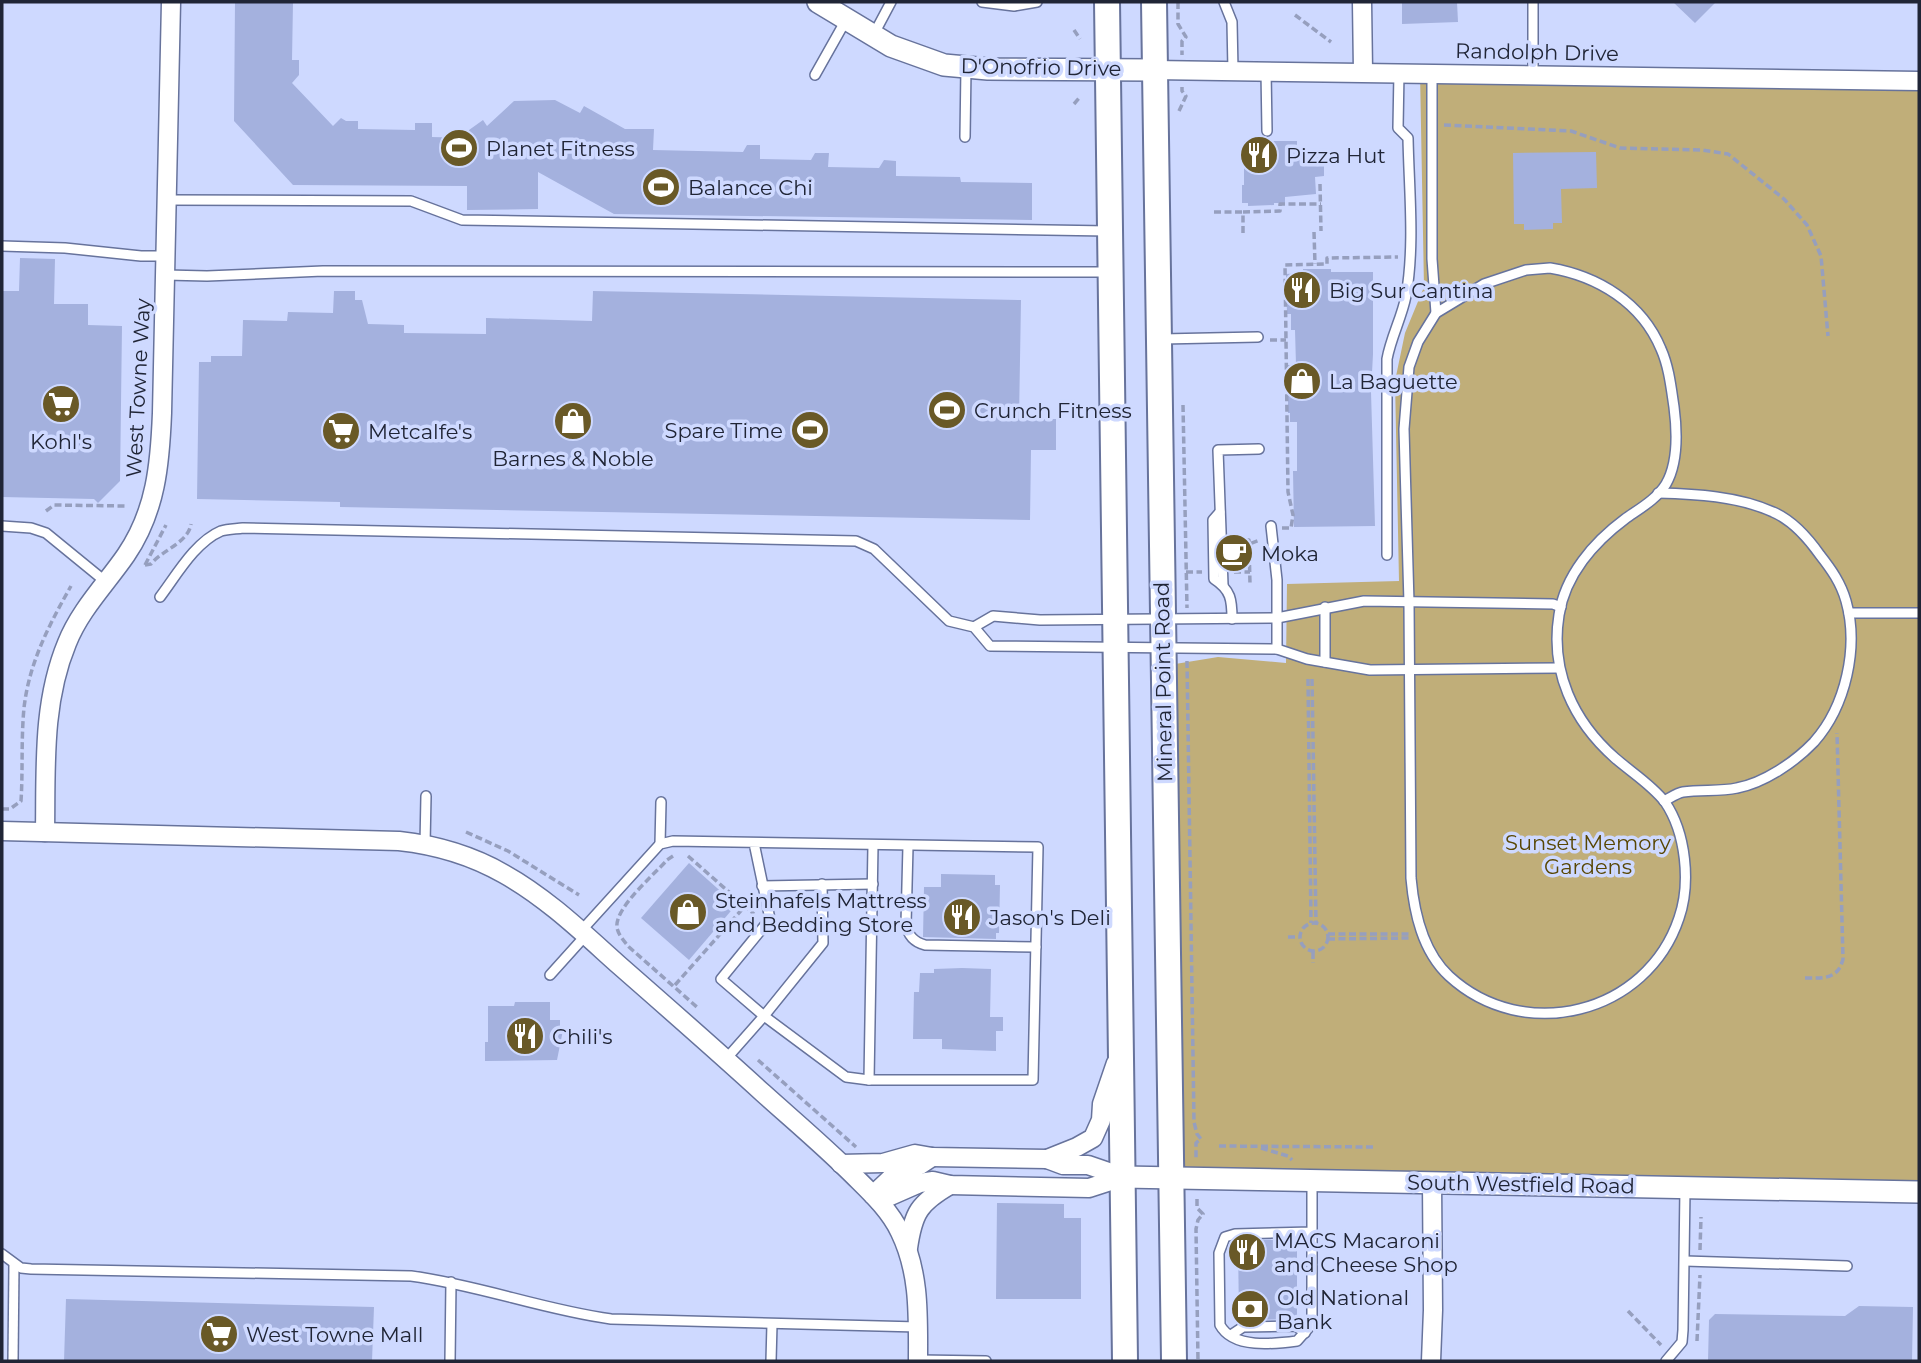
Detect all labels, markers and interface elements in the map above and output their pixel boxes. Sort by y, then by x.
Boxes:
street label: Randolph Drive [1455,38,1619,66]
street label: D'Onofrio Drive [961,53,1121,81]
sports icon: Planet Fitness [438,127,480,169]
restaurant icon: Pizza Hut [1238,134,1280,176]
place label: Planet Fitness [486,136,635,161]
place label: Pizza Hut [1286,143,1386,168]
sports icon: Balance Chi [640,166,682,208]
place label: Balance Chi [688,175,813,200]
restaurant icon: Big Sur Cantina [1281,269,1323,311]
place label: Big Sur Cantina [1329,278,1493,303]
street label: West Towne Way [121,297,155,478]
shop icon: La Baguette [1281,360,1323,402]
place label: La Baguette [1329,369,1458,394]
supermarket icon: Kohl's [40,383,82,425]
sports icon: Crunch Fitness [926,389,968,431]
place label: Crunch Fitness [974,398,1132,423]
shop icon: Barnes & Noble [552,400,594,442]
sports icon: Spare Time [789,409,831,451]
supermarket icon: Metcalfe's [320,410,362,452]
place label: Spare Time [665,418,783,443]
place label: Metcalfe's [368,419,472,444]
place label: Kohl's [30,429,92,454]
place label: Barnes & Noble [492,446,654,471]
cafe icon: Moka [1213,532,1255,574]
place label: Moka [1261,541,1319,566]
street label: Mineral Point Road [1149,582,1177,782]
park label: Sunset Memory Gardens [1505,830,1672,879]
place label: Steinhafels Mattress and Bedding Store [715,888,927,937]
shop icon: Steinhafels Mattress and Bedding Store [667,891,709,933]
restaurant icon: Jason's Deli [941,896,983,938]
place label: Jason's Deli [988,905,1111,930]
restaurant icon: Chili's [504,1015,546,1057]
place label: Chili's [552,1024,613,1049]
street label: South Westfield Road [1407,1170,1635,1198]
place label: MACS Macaroni and Cheese Shop [1274,1228,1458,1277]
restaurant icon: MACS Macaroni and Cheese Shop [1226,1231,1268,1273]
place label: Old National Bank [1277,1285,1409,1334]
bank icon: Old National Bank [1229,1288,1271,1330]
supermarket icon: West Towne Mall [198,1313,240,1355]
place label: West Towne Mall [246,1322,423,1347]

